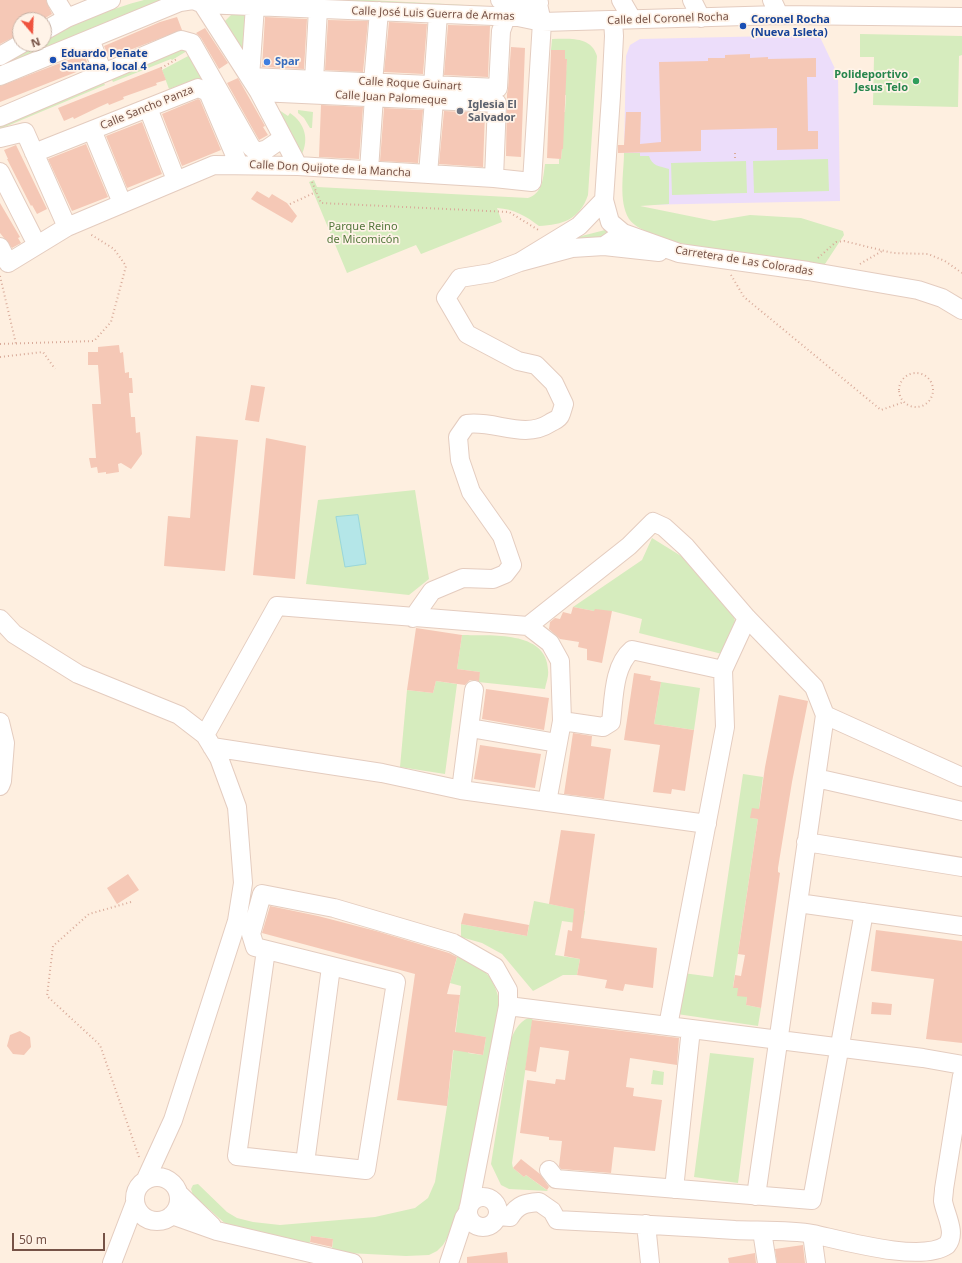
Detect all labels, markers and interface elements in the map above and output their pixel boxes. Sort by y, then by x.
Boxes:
street label: Calle José Luis Guerra de Armas [351,5,515,23]
street label: Calle del Coronel Rocha [607,10,729,28]
north arrow [12,12,52,52]
place label: Coronel Rocha (Nueva Isleta) [751,13,830,39]
marker: Coronel Rocha (Nueva Isleta) [738,21,748,31]
text: N [29,34,42,51]
place label: Eduardo Peñate Santana, local 4 [61,47,148,73]
marker: Eduardo Peñate Santana, local 4 [48,55,58,65]
place label: Spar [275,55,300,69]
marker: Spar [262,57,272,67]
place label: Polideportivo Jesus Telo [834,68,908,94]
street label: Calle Roque Guinart [358,75,462,93]
marker: Polideportivo Jesus Telo [911,76,921,86]
street label: Calle Sancho Panza [98,83,196,133]
street label: Calle Juan Palomeque [335,88,447,108]
place label: Iglesia El Salvador [468,98,517,124]
marker: Iglesia El Salvador [455,106,465,116]
street label: Calle Don Quijote de la Mancha [249,158,411,180]
park label: Parque Reino de Micomicón [327,220,399,246]
street label: Carretera de Las Coloradas [674,244,814,278]
scale bar [14,1225,107,1251]
text: 50 m [19,1231,47,1248]

